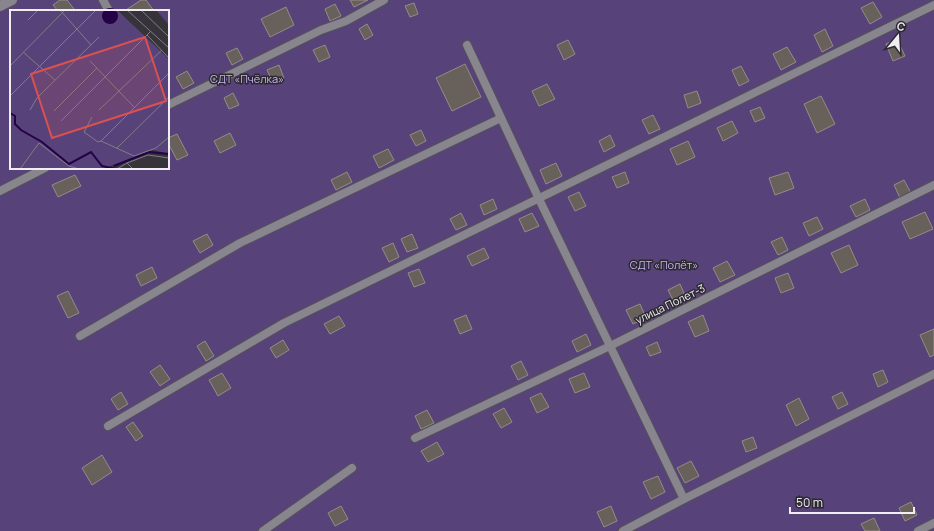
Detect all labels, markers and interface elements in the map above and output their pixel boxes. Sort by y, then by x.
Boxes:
inset map [10,10,169,169]
north arrow [878,16,918,56]
text: С [895,18,907,34]
park label: СДТ «Пчёлка» [210,71,284,86]
park label: СДТ «Полёт» [630,257,698,272]
street label: улица Полет-3 [632,280,707,327]
scale bar [790,489,914,515]
text: 50 m [796,494,823,511]

